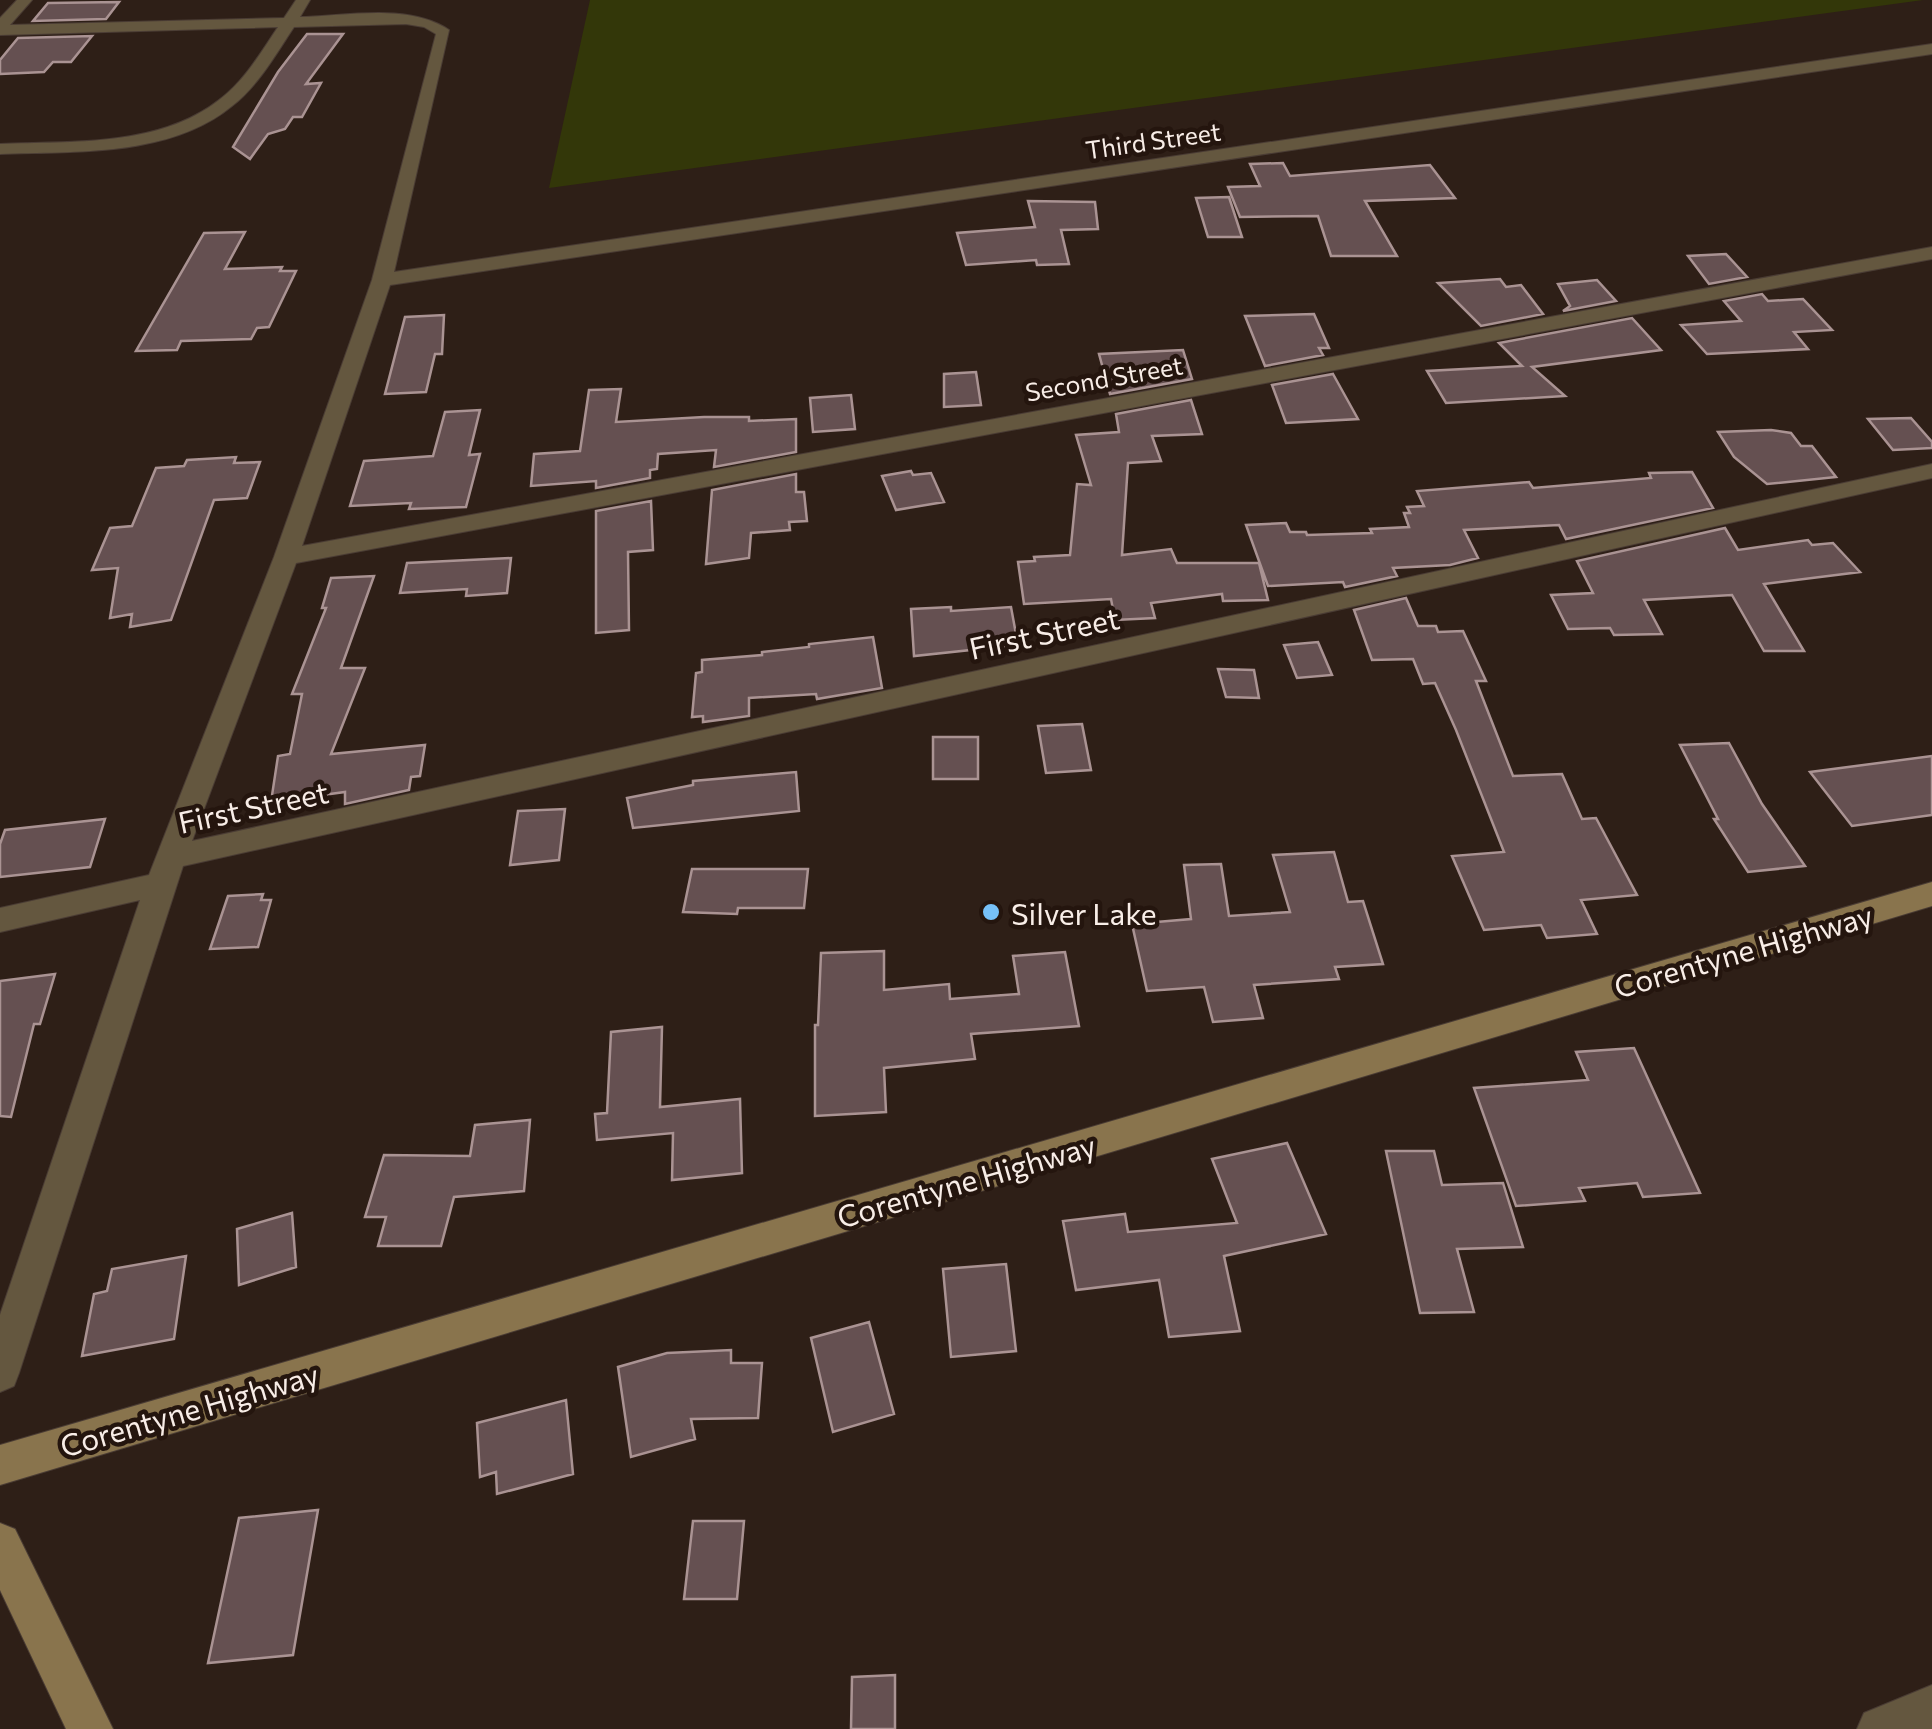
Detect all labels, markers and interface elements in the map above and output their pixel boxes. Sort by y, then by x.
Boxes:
street label: Third Street [1083,116,1223,164]
street label: Second Street [1023,349,1185,407]
street label: First Street [965,598,1123,666]
street label: First Street [174,772,332,840]
place label: Silver Lake [1011,894,1157,931]
street label: Corentyne Highway [1609,895,1877,1005]
marker: Silver Lake [980,901,1002,923]
street label: Corentyne Highway [832,1125,1100,1235]
street label: Corentyne Highway [55,1354,323,1464]

